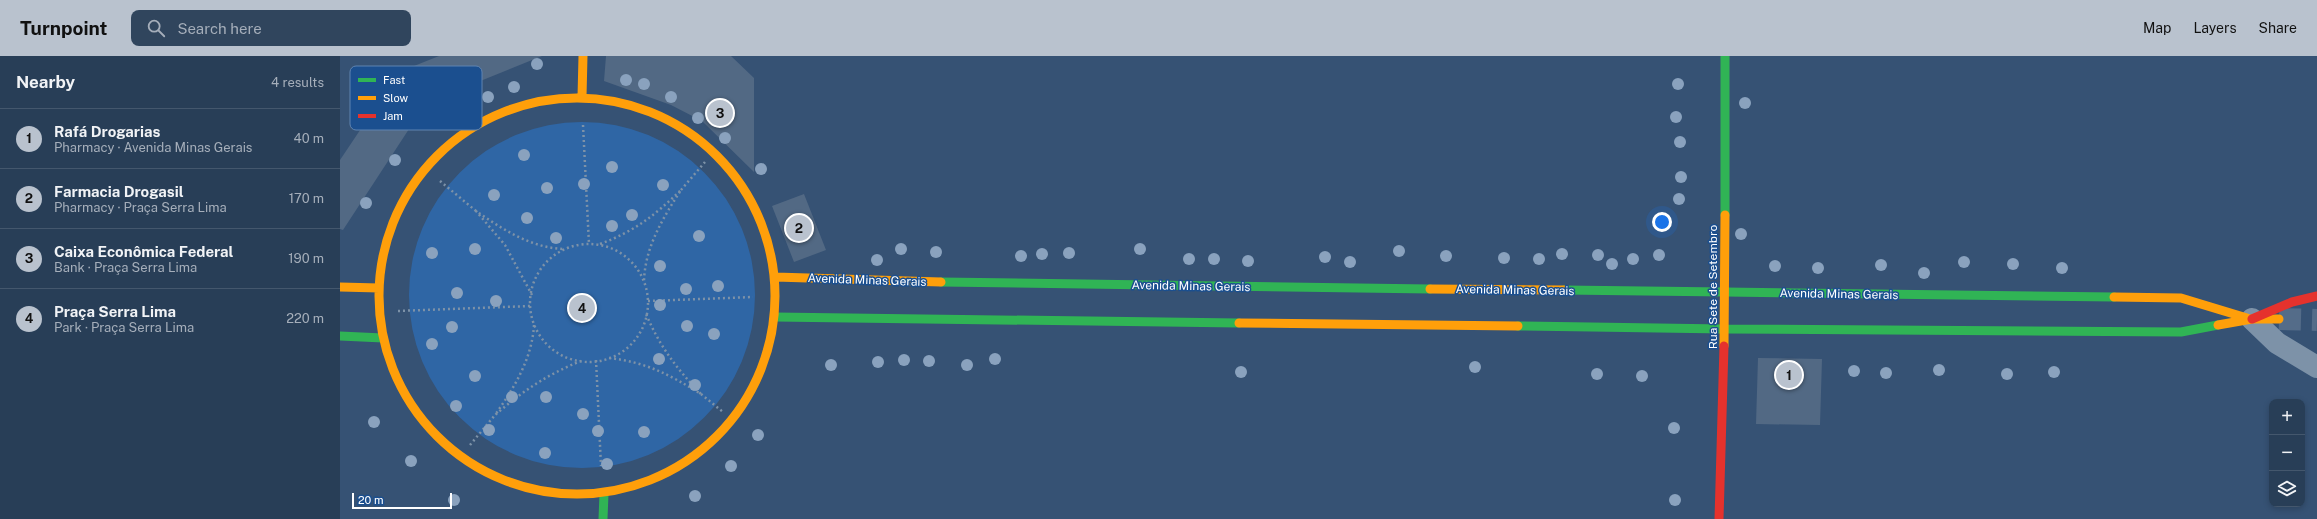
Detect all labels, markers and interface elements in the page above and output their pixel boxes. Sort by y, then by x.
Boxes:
search box [131,10,411,46]
text: Turnpoint [20,17,107,39]
icon: search [145,17,167,39]
text: Search here [177,20,262,37]
text: Map [2143,20,2171,36]
text: Layers [2193,20,2237,36]
text: Share [2259,20,2297,36]
legend [350,66,482,130]
text: Nearby [16,72,75,92]
text: Fast [383,74,405,86]
text: 4 results [271,75,324,90]
text: Slow [383,92,409,104]
pin: 3 [707,98,733,128]
text: Jam [383,110,403,122]
text: Rafá Drogarias [54,123,160,140]
text: 1 [26,131,32,146]
text: 40 m [293,131,324,146]
text: Pharmacy · Avenida Minas Gerais [54,140,252,155]
text: Farmacia Drogasil [54,183,184,200]
text: 2 [25,191,33,206]
text: 170 m [289,191,324,206]
text: Pharmacy · Praça Serra Lima [54,200,227,215]
your location [1652,212,1672,232]
pin: 2 [786,213,812,243]
street label: Rua Sete de Setembro [1706,224,1720,349]
text: Caixa Econômica Federal [54,243,234,260]
text: 3 [25,251,33,266]
text: 190 m [288,251,324,266]
text: Bank · Praça Serra Lima [54,260,197,275]
street label: Avenida Minas Gerais [807,271,927,289]
street label: Avenida Minas Gerais [1131,278,1251,294]
street label: Avenida Minas Gerais [1455,282,1575,298]
street label: Avenida Minas Gerais [1779,286,1899,302]
pin: 4 [569,293,595,323]
text: Praça Serra Lima [54,303,176,320]
text: 4 [25,311,33,326]
text: 220 m [286,311,324,326]
text: Park · Praça Serra Lima [54,320,194,335]
pin: 1 [1776,360,1802,390]
map controls [2269,399,2305,507]
button: + [2269,399,2305,435]
button: − [2269,435,2305,471]
button: layers [2269,471,2305,507]
scale bar [352,491,452,510]
text: 20 m [358,494,383,506]

